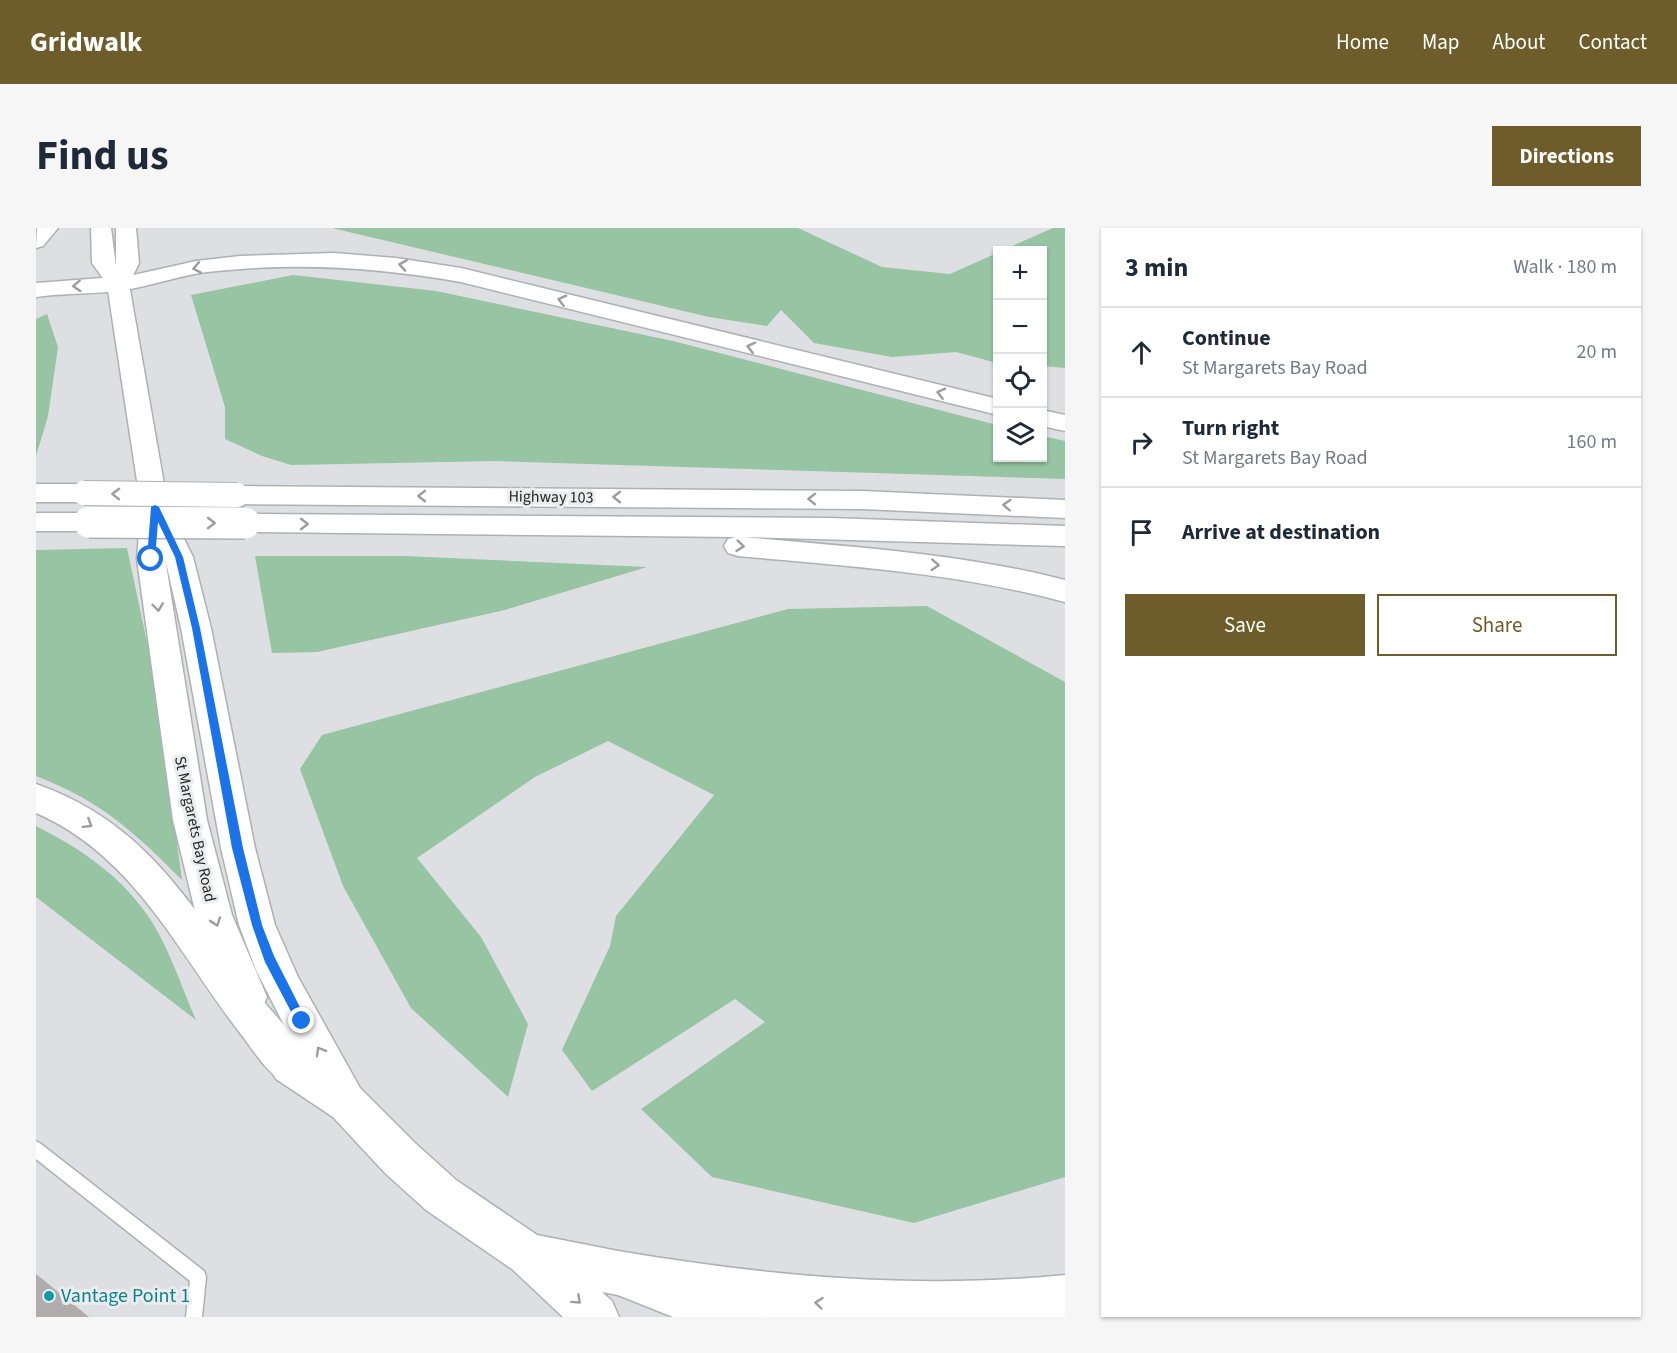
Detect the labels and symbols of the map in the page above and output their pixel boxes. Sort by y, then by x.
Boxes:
one-way arrow [399,259,408,271]
one-way arrow [192,261,202,274]
one-way arrow [72,279,81,292]
one-way arrow [557,295,567,308]
one-way arrow [746,341,756,354]
one-way arrow [936,387,946,400]
street label: Highway 103 [508,485,594,509]
one-way arrow [111,487,120,500]
one-way arrow [417,489,426,502]
one-way arrow [612,491,621,504]
one-way arrow [807,493,816,505]
one-way arrow [1002,499,1011,512]
one-way arrow [206,517,215,529]
one-way arrow [299,518,308,530]
one-way arrow [736,539,745,552]
route start [137,545,163,571]
one-way arrow [930,559,939,572]
one-way arrow [151,602,163,612]
street label: St Margarets Bay Road [169,754,221,904]
one-way arrow [82,816,92,828]
one-way arrow [209,916,222,927]
route end [288,1007,314,1033]
one-way arrow [316,1047,327,1057]
place label: Vantage Point 1 [61,1282,190,1310]
marker: Vantage Point 1 [42,1289,56,1303]
one-way arrow [570,1293,581,1304]
one-way arrow [814,1297,823,1310]

